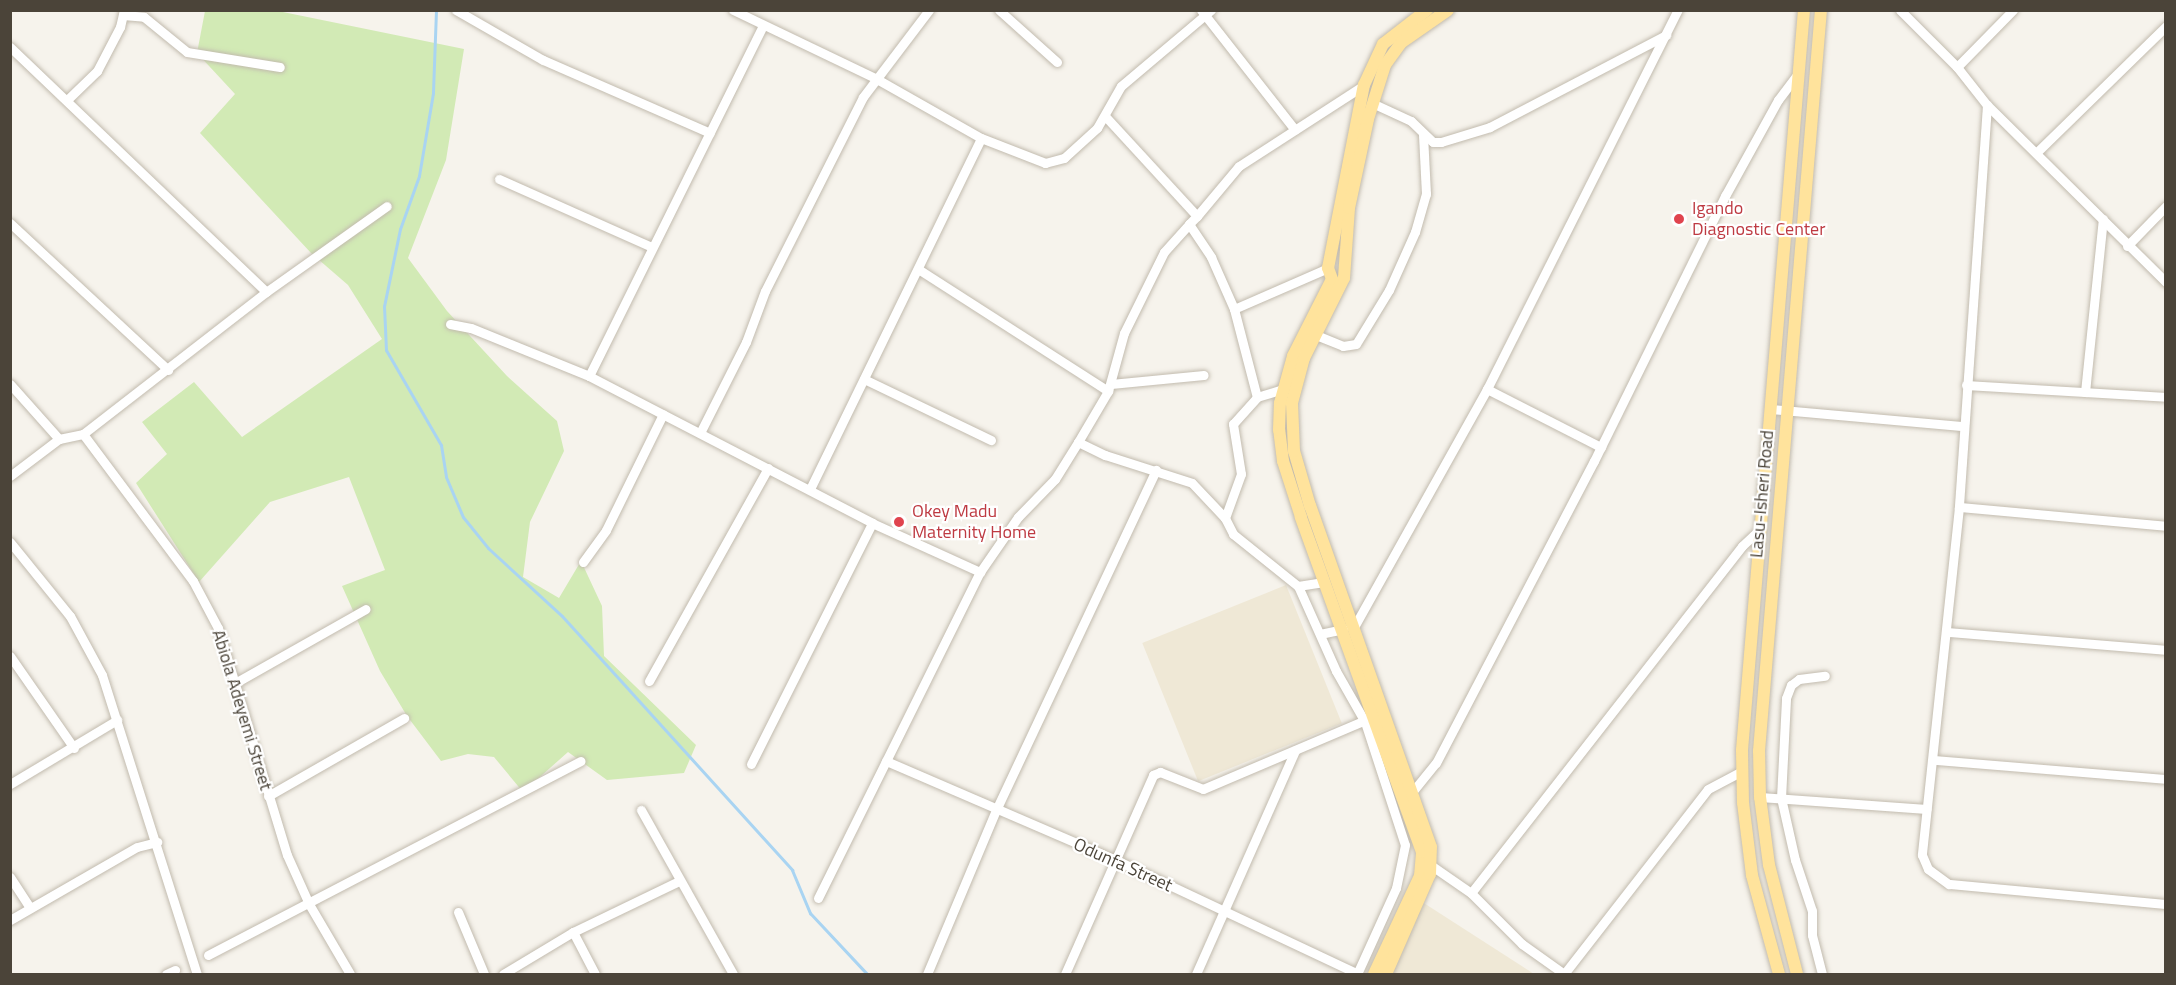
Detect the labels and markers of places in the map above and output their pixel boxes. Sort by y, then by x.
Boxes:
place label: Igando Diagnostic Center [1692,198,1825,240]
marker: Igando Diagnostic Center [1670,210,1688,228]
place label: Okey Madu Maternity Home [912,501,1036,544]
marker: Okey Madu Maternity Home [890,513,908,531]

